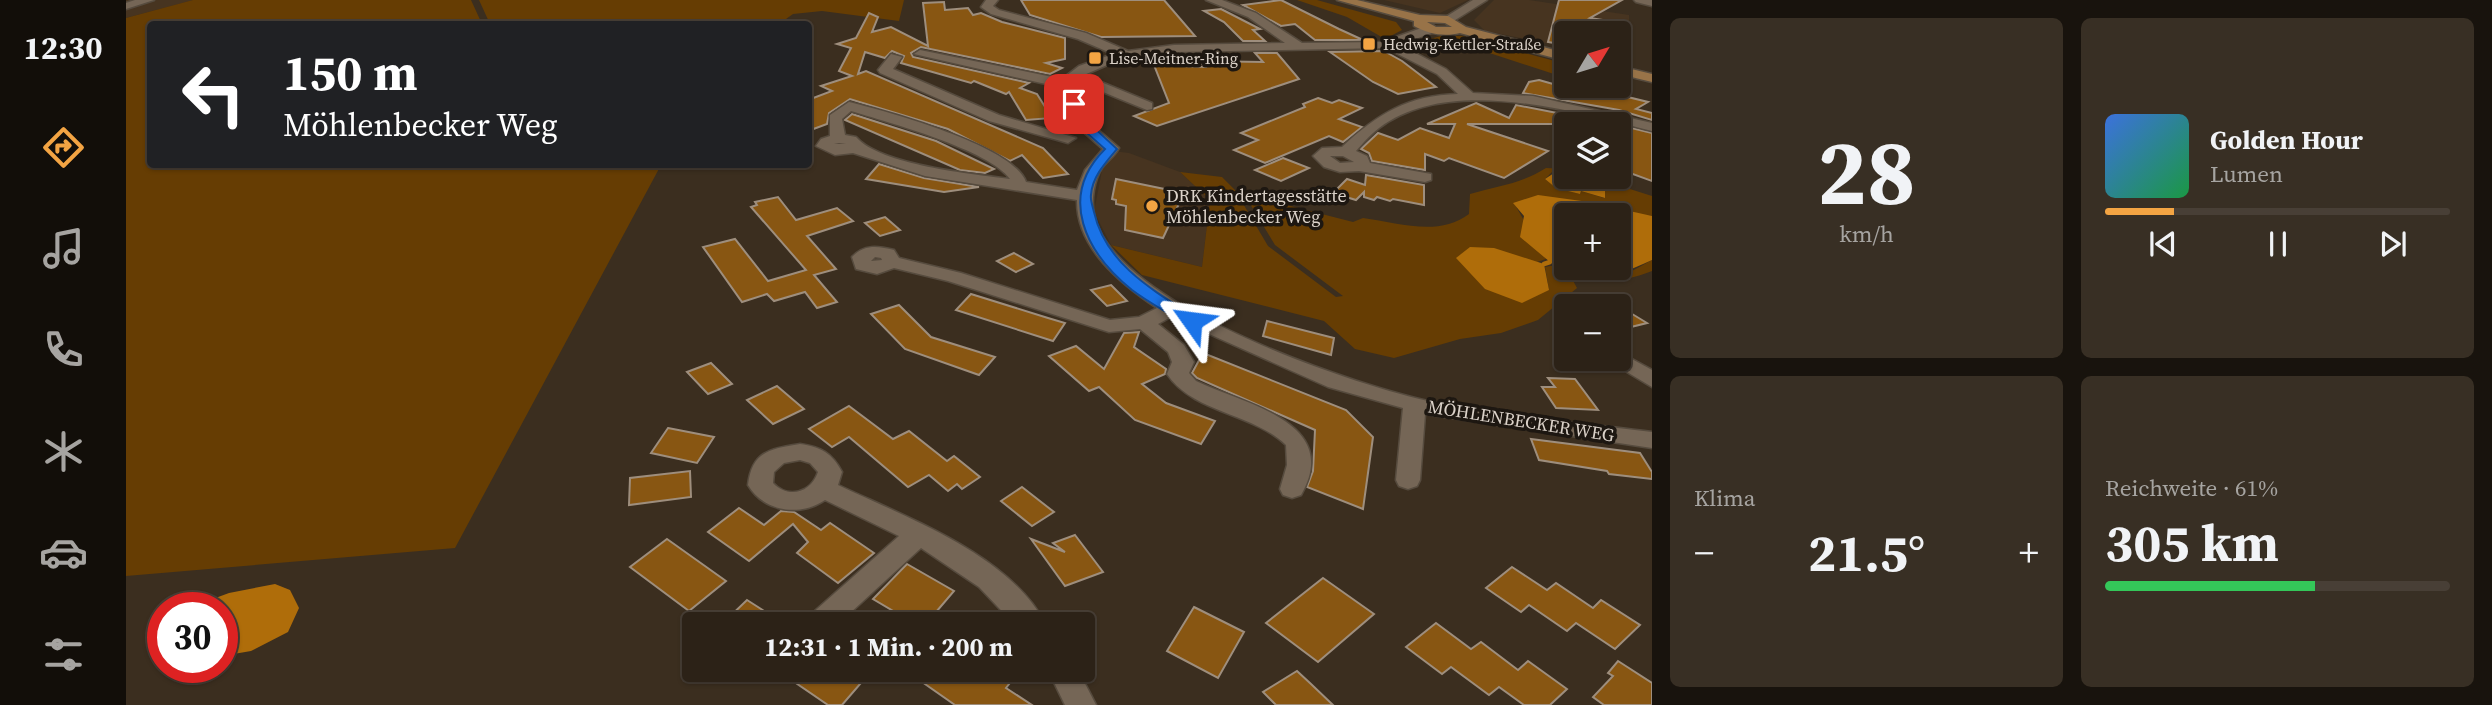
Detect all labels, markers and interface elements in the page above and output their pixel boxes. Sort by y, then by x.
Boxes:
north arrow [1554,21,1631,98]
map controls [1554,21,1631,371]
text: 12:30 [24,26,102,70]
place label: Hedwig-Kettler-Straße [1383,33,1542,55]
marker: Hedwig-Kettler-Straße [1361,36,1377,52]
text: 150 m [283,39,418,106]
place label: Lise-Meitner-Ring [1109,47,1238,69]
icon: left [168,49,259,140]
marker: Lise-Meitner-Ring [1087,50,1103,66]
pin [1044,74,1104,134]
icon: arrive [1055,85,1093,123]
text: Möhlenbecker Weg [283,103,558,147]
text: 28 [1817,110,1916,234]
button: layers [1554,112,1631,189]
text: Golden Hour [2210,122,2363,158]
icon: directions [39,123,88,172]
text: Lumen [2210,158,2283,190]
place label: DRK Kindertagesstätte Möhlenbecker Weg [1166,183,1347,229]
marker: DRK Kindertagesstätte Möhlenbecker Weg [1144,198,1160,214]
button: + [1554,203,1631,280]
text: km/h [1839,218,1894,250]
icon: music [39,224,88,273]
icon: previous [2144,225,2182,263]
icon: pause [2259,225,2297,263]
icon: next [2374,225,2412,263]
position arrow [1155,284,1229,358]
button: − [1554,294,1631,371]
icon: phone [39,325,88,374]
street label: MÖHLENBECKER WEG [1426,393,1616,448]
icon: climate [39,427,88,476]
text: Reichweite · 61% [2105,472,2278,504]
text: Klima [1694,482,1755,514]
text: 305 km [2105,507,2279,578]
text: 21.5° [1808,517,1925,588]
text: − [1694,527,1714,579]
text: + [2019,527,2039,579]
icon: car [39,528,88,577]
speed limit sign: 30 [147,592,238,683]
text: 12:31 · 1 Min. · 200 m [764,629,1013,665]
icon: filters [39,630,88,679]

